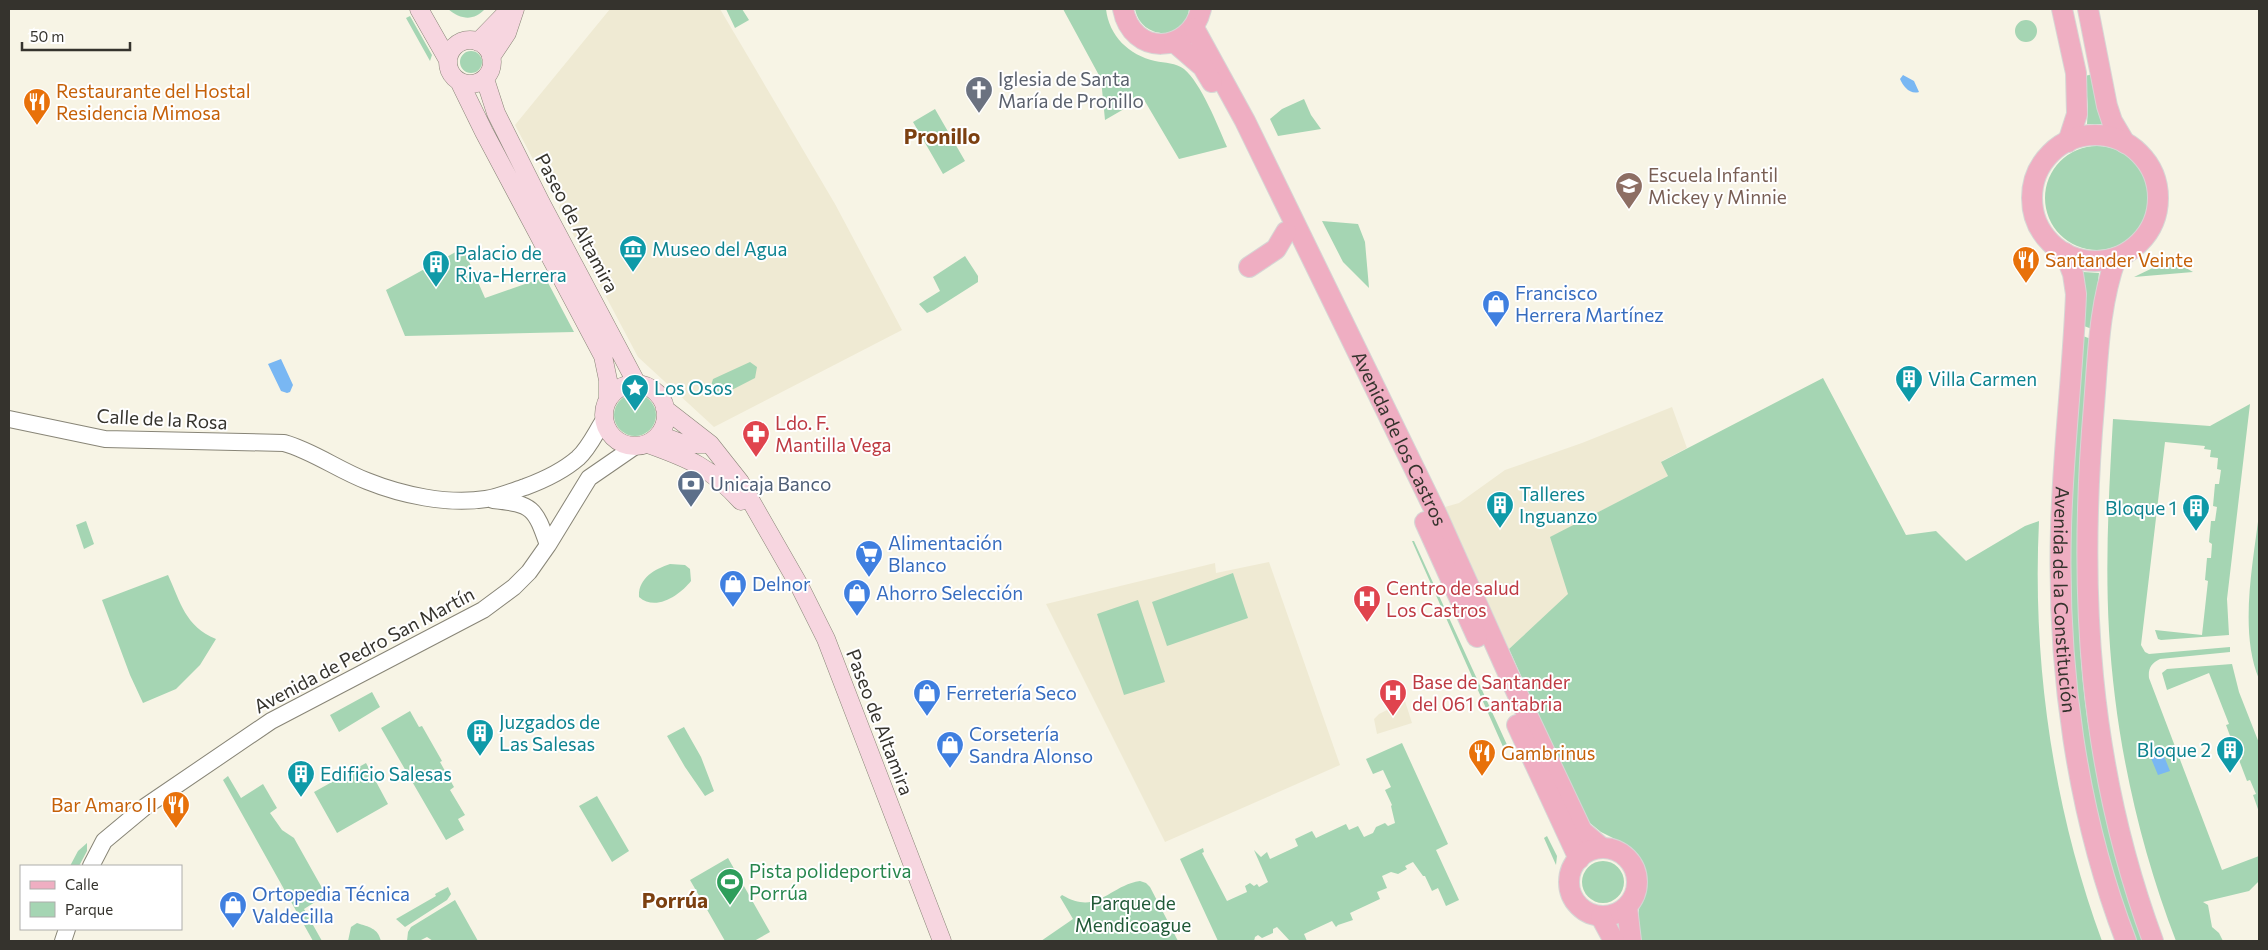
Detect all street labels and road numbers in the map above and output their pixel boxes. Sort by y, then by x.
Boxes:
street label: Paseo de Altamira [531,149,624,296]
street label: Avenida de los Castros [1348,347,1452,529]
street label: Calle de la Rosa [96,404,228,433]
street label: Avenida de la Constitución [2049,486,2082,714]
street label: Avenida de Pedro San Martín [250,582,478,718]
street label: Paseo de Altamira [842,646,919,798]

